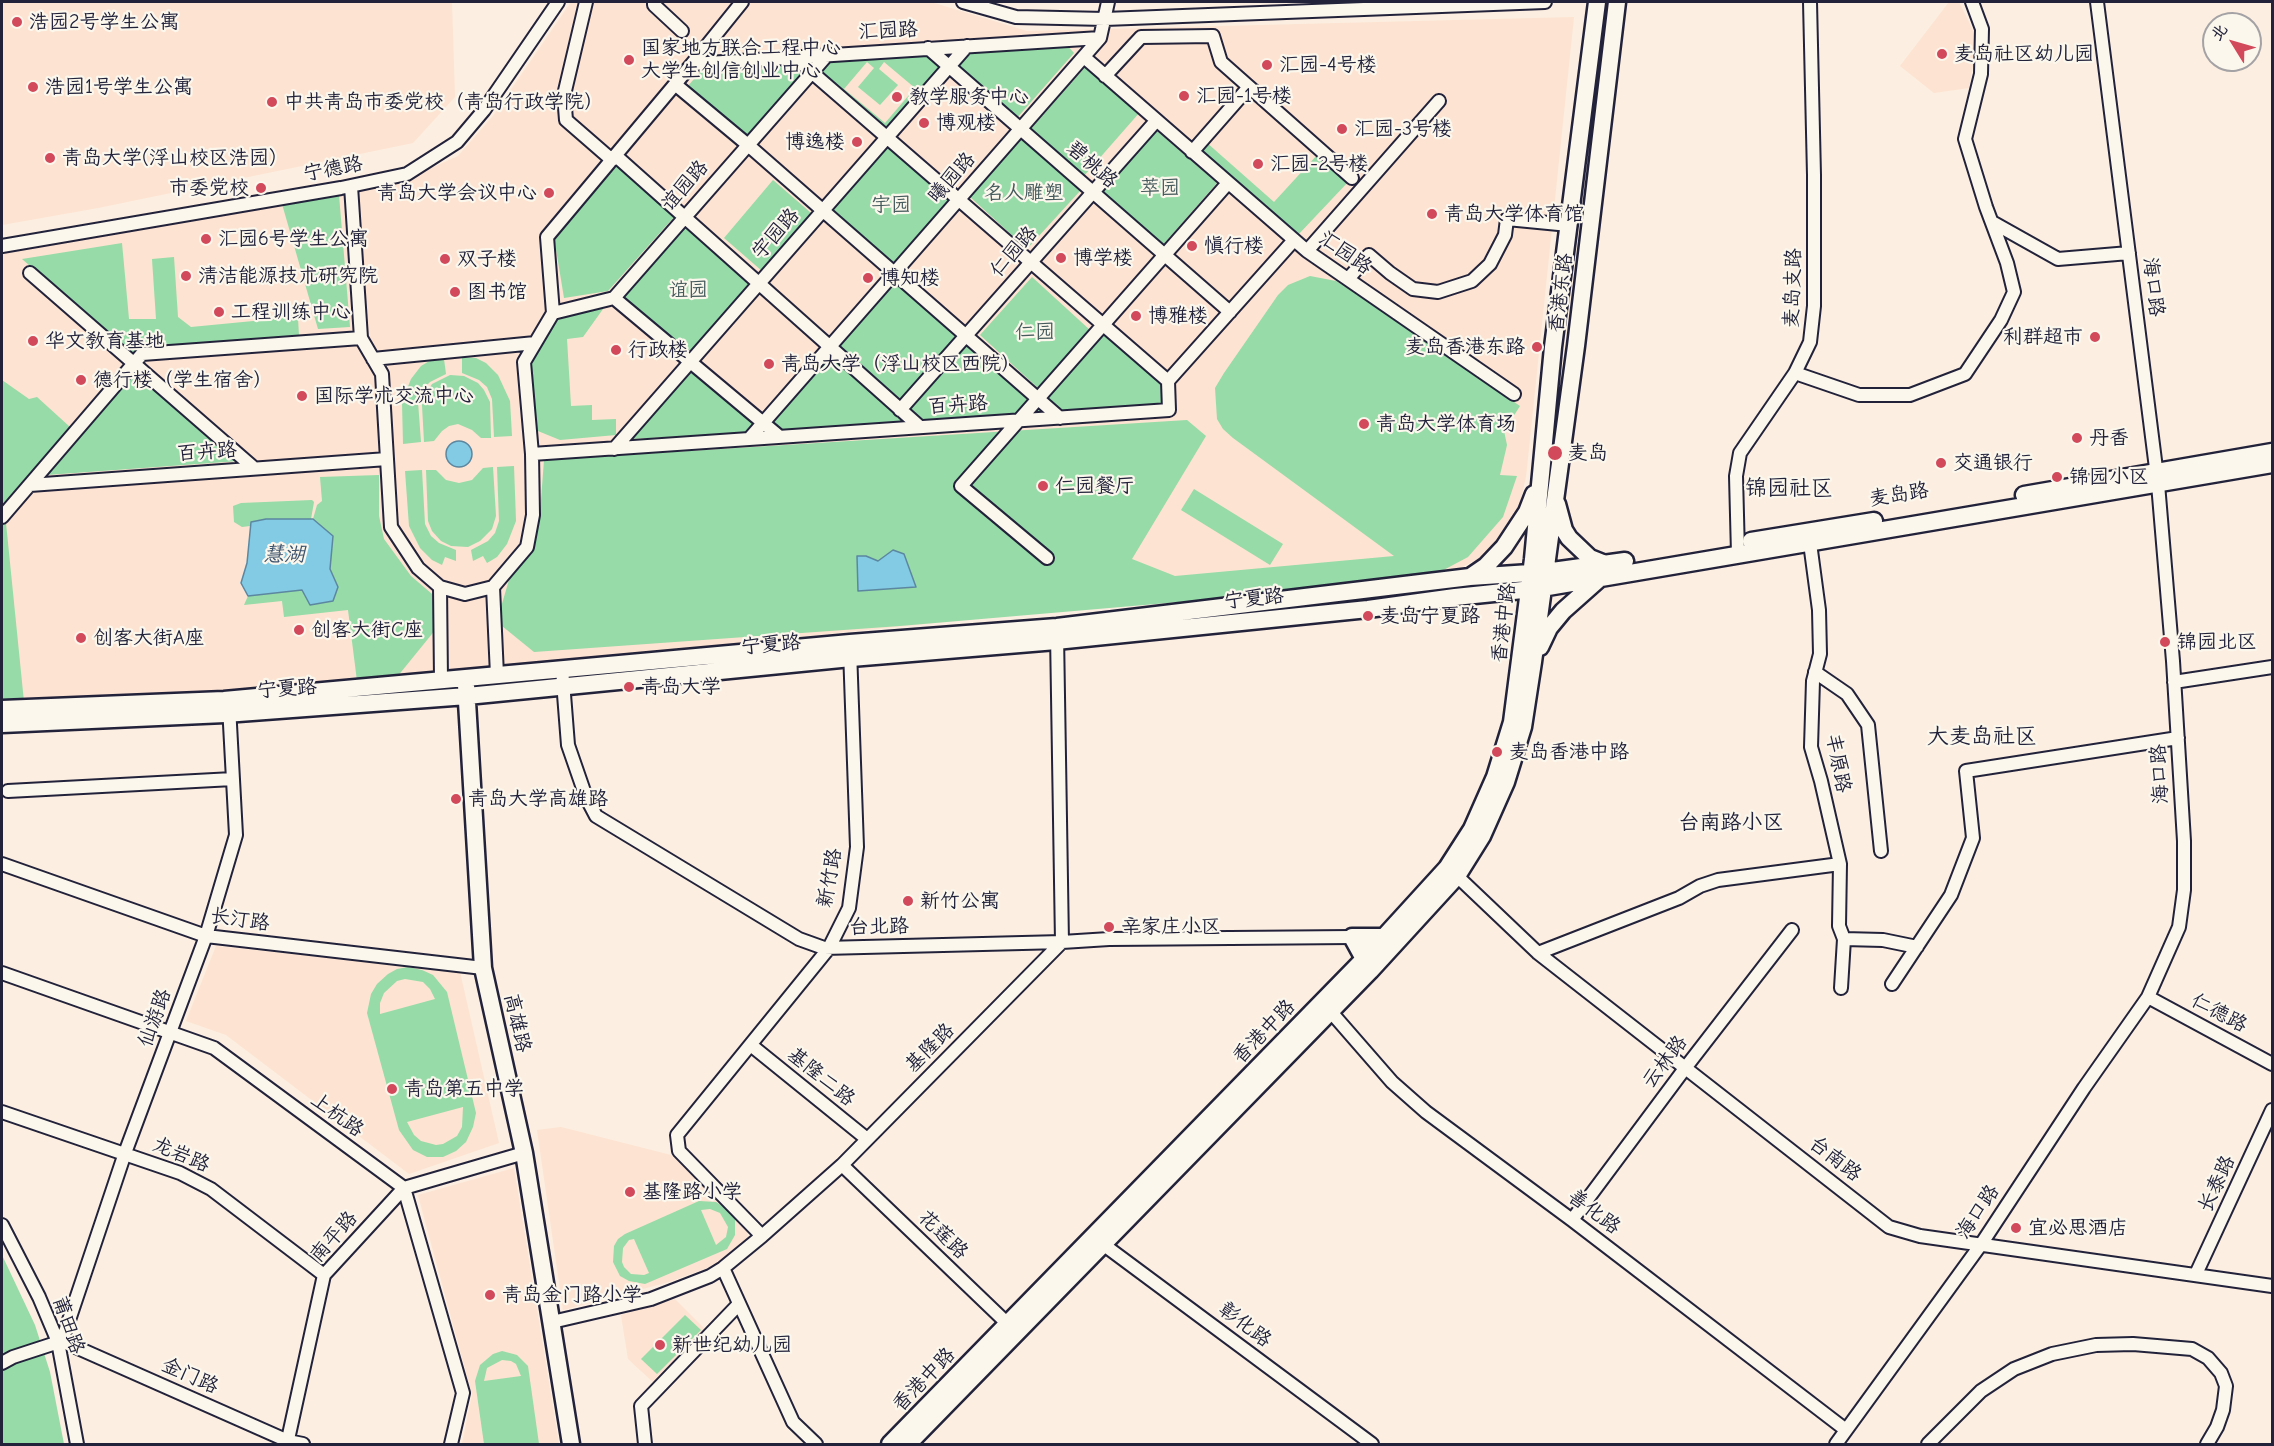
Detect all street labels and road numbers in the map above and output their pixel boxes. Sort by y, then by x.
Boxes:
street label: 汇园路 [857,17,919,45]
street label: 碧桃路 [1061,136,1123,194]
street label: 曦园路 [923,147,981,209]
street label: 宁德路 [301,151,365,187]
street label: 谊园路 [656,155,714,217]
street label: 宇园路 [747,203,805,265]
street label: 仁园路 [985,221,1043,283]
street label: 汇园路 [1314,226,1376,280]
street label: 麦岛支路 [1780,248,1806,328]
street label: 香港东路 [1544,252,1578,334]
street label: 海口路 [2137,256,2169,318]
street label: 百卉路 [927,391,989,419]
street label: 百卉路 [176,438,238,466]
street label: 麦岛路 [1867,478,1931,512]
street label: 香港中路 [1487,582,1521,664]
street label: 宁夏路 [1223,584,1285,614]
street label: 宁夏路 [740,630,802,660]
street label: 宁夏路 [256,675,318,703]
street label: 丰原路 [1820,731,1856,795]
street label: 海口路 [2146,743,2174,805]
street label: 新竹路 [813,846,847,910]
street label: 长汀路 [209,904,271,936]
street label: 台北路 [849,914,909,940]
street label: 仙游路 [133,986,177,1050]
street label: 仁德路 [2187,988,2251,1038]
street label: 高雄路 [499,991,535,1055]
street label: 香港中路 [1228,995,1300,1069]
street label: 基隆路 [900,1018,960,1078]
street label: 云林路 [1637,1031,1693,1093]
street label: 基隆二路 [782,1043,860,1111]
street label: 上杭路 [306,1088,368,1142]
street label: 台南路 [1804,1131,1866,1187]
street label: 龙岩路 [149,1132,213,1178]
street label: 长泰路 [2193,1152,2241,1216]
street label: 海口路 [1951,1180,2005,1244]
street label: 善化路 [1563,1184,1625,1240]
street label: 南平路 [305,1206,363,1268]
street label: 花莲路 [913,1206,973,1264]
street label: 莆田路 [47,1293,89,1357]
street label: 彰化路 [1214,1297,1276,1353]
street label: 香港中路 [888,1343,960,1417]
street label: 金门路 [158,1353,222,1399]

